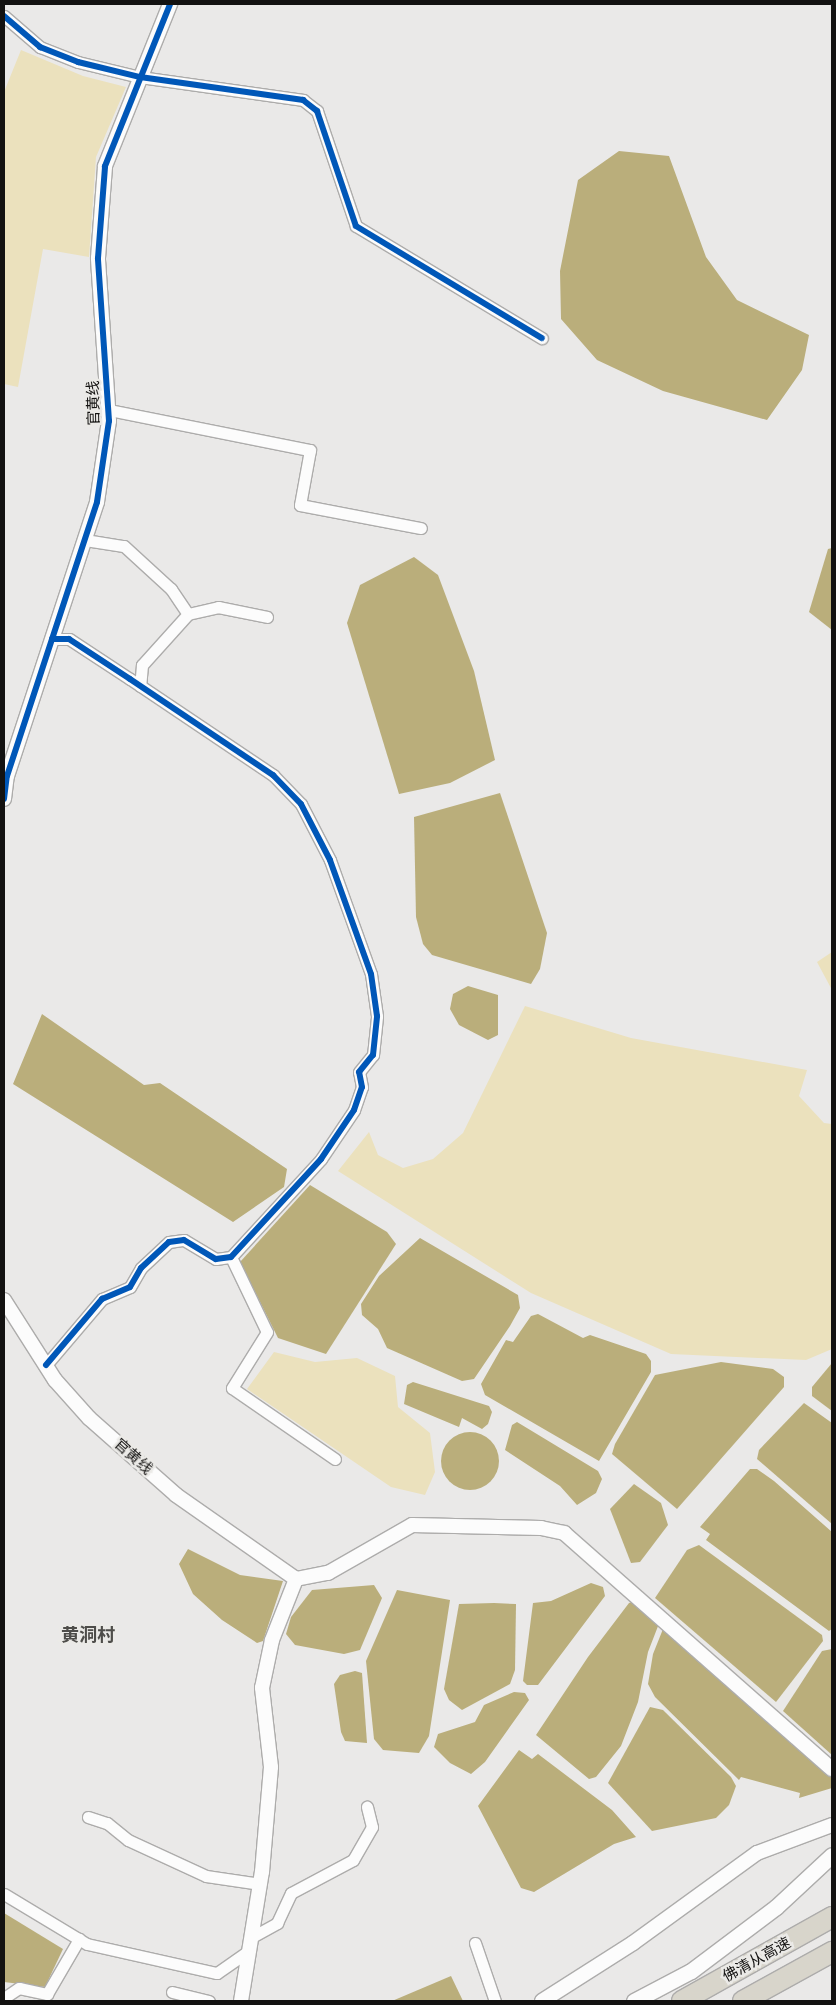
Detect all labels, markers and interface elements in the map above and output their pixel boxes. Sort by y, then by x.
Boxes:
street label: 官黄线 [85,380,103,426]
street label: 官黄线 [110,1435,156,1479]
district label: 黄洞村 [61,1624,115,1646]
street label: 佛清从高速 [720,1934,794,1986]

